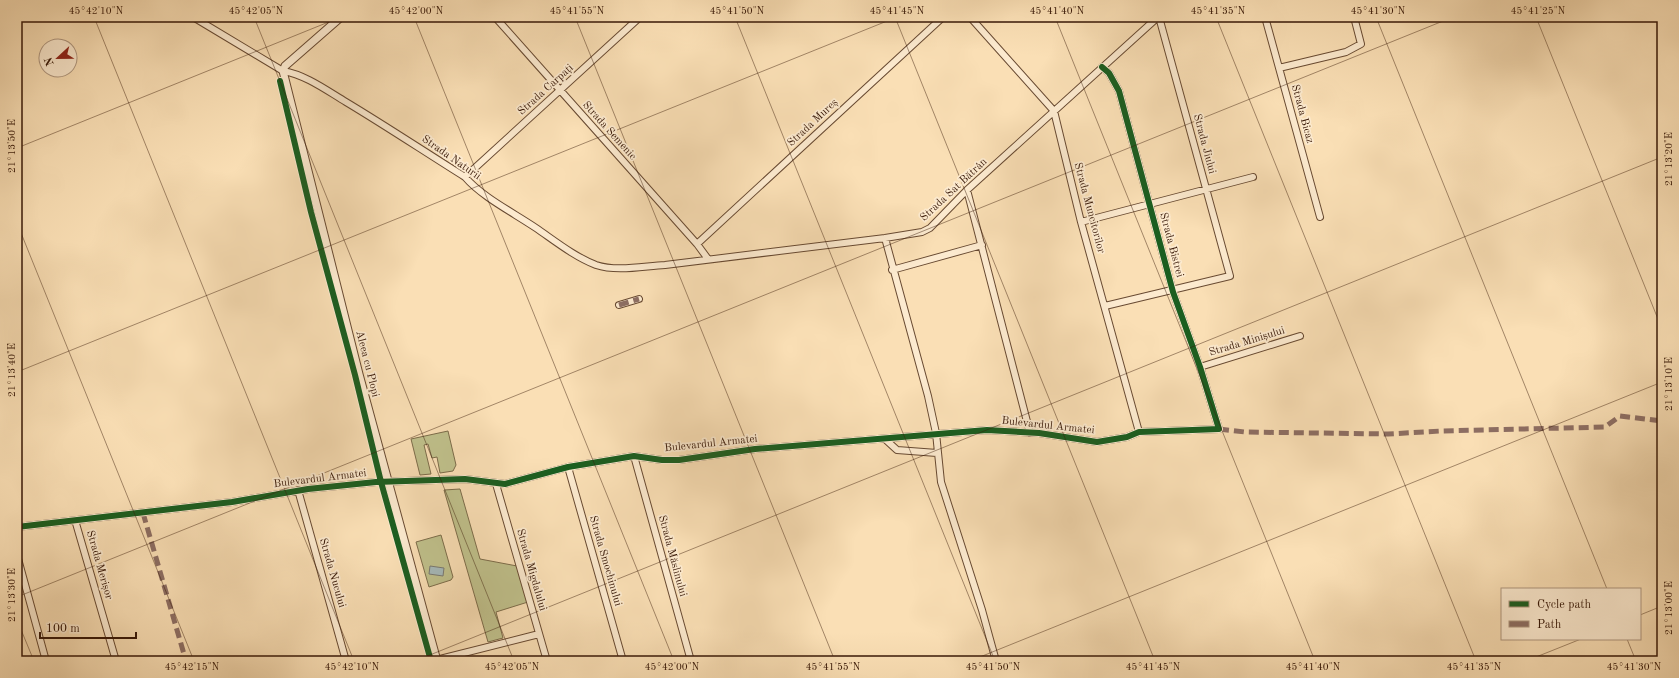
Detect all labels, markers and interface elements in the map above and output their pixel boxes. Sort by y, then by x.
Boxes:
text: 45°42'10"N [69,6,124,16]
text: 45°42'05"N [229,6,284,16]
text: 45°42'00"N [389,6,444,16]
text: 45°41'55"N [550,6,605,16]
text: 45°41'50"N [710,6,765,16]
text: 45°41'45"N [870,6,925,16]
text: 45°41'40"N [1030,6,1085,16]
text: 45°41'35"N [1191,6,1246,16]
text: 45°41'30"N [1351,6,1406,16]
text: 45°41'25"N [1511,6,1566,16]
north arrow [38,38,78,78]
text: N [43,55,57,67]
street label: Strada Carpați [516,62,576,118]
street label: Strada Bicaz [1289,83,1315,145]
street label: Strada Mureș [786,97,840,149]
street label: Strada Semenic [580,100,638,162]
street label: Strada Jiului [1191,113,1217,175]
text: 21°13'50"E [7,119,17,173]
text: 21°13'20"E [1664,132,1674,186]
street label: Strada Naturii [420,134,482,182]
street label: Strada Sat Bătrân [919,156,990,224]
street label: Strada Muncitorilor [1072,161,1107,255]
street label: Strada Bistrei [1157,211,1185,279]
street label: Strada Minișului [1208,325,1286,359]
street label: Aleea cu Plopi [353,330,381,399]
text: 21°13'40"E [7,343,17,397]
text: 21°13'10"E [1664,357,1674,411]
street label: Bulevardul Armatei [1001,416,1095,436]
street label: Bulevardul Armatei [664,434,758,454]
street label: Bulevardul Armatei [273,468,367,490]
street label: Strada Măslinului [656,514,688,598]
street label: Strada Smochinului [587,515,623,607]
street label: Strada Migdalului [514,528,548,612]
street label: Strada Merișor [84,529,114,601]
street label: Strada Nucului [317,537,347,609]
text: 21°13'30"E [7,568,17,622]
text: 21°13'00"E [1664,581,1674,635]
legend [1501,588,1641,640]
text: Cycle path [1537,599,1592,611]
scale bar [40,614,136,640]
text: Path [1537,619,1562,631]
text: 100 m [46,623,80,635]
text: 45°42'15"N [165,662,220,672]
text: 45°42'10"N [325,662,380,672]
text: 45°42'05"N [485,662,540,672]
text: 45°42'00"N [645,662,700,672]
text: 45°41'55"N [806,662,861,672]
text: 45°41'50"N [966,662,1021,672]
text: 45°41'45"N [1126,662,1181,672]
text: 45°41'40"N [1286,662,1341,672]
text: 45°41'35"N [1447,662,1502,672]
text: 45°41'30"N [1607,662,1662,672]

